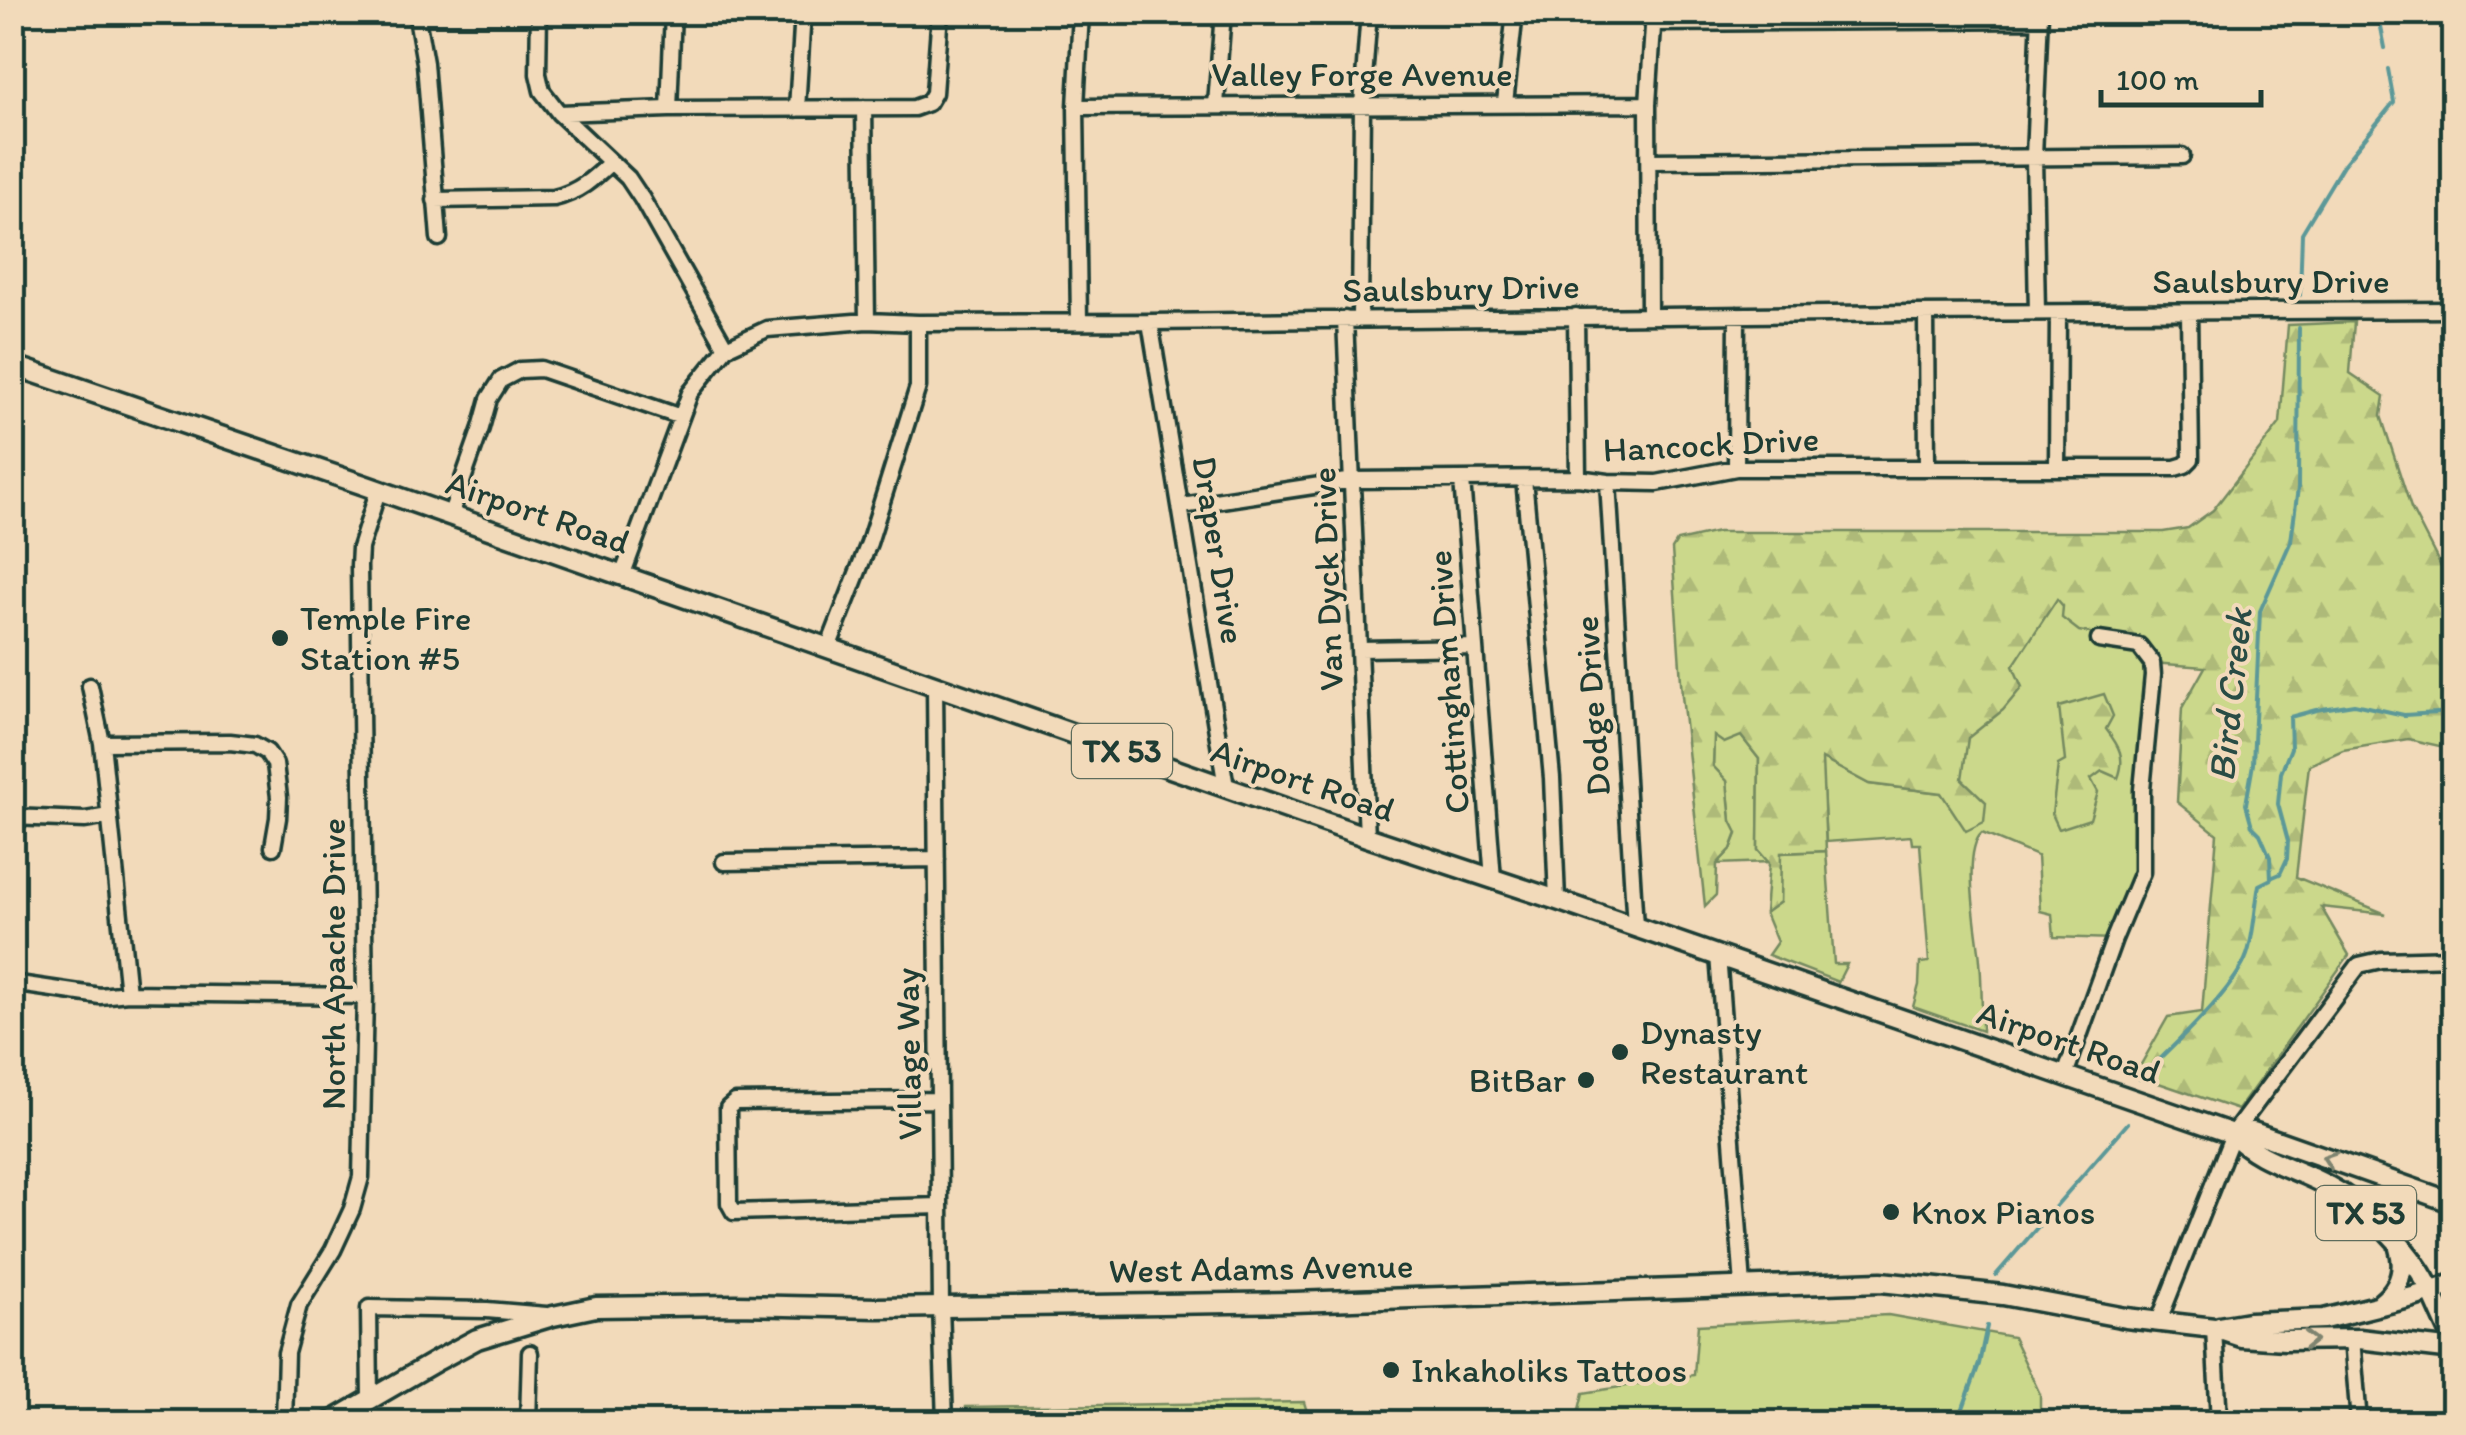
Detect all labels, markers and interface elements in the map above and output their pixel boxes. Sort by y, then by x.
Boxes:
scale bar [2101,45,2261,107]
street label: Valley Forge Avenue [1211,53,1513,95]
text: 100 m [2116,61,2199,98]
street label: Saulsbury Drive [2152,260,2390,302]
street label: Saulsbury Drive [1342,265,1580,311]
street label: Hancock Drive [1602,417,1820,471]
street label: Draper Drive [1183,453,1255,647]
street label: Airport Road [441,461,635,563]
street label: Van Dyck Drive [1302,466,1352,692]
street label: Cottingham Drive [1418,549,1478,815]
place label: Temple Fire Station #5 [300,597,471,679]
water label: Bird Creek [2198,604,2262,784]
street label: Dodge Drive [1565,614,1619,798]
marker: Temple Fire Station #5 [269,627,291,649]
road number: TX 53 [1072,724,1172,778]
street label: Airport Road [1206,729,1400,831]
street label: North Apache Drive [312,818,354,1110]
street label: Village Way [885,967,931,1141]
street label: Airport Road [1972,991,2166,1093]
place label: Dynasty Restaurant [1640,1011,1808,1093]
marker: Dynasty Restaurant [1609,1041,1631,1063]
place label: BitBar [1469,1059,1566,1101]
marker: BitBar [1575,1069,1597,1091]
one-way arrow [2321,1150,2338,1170]
road number: TX 53 [2316,1186,2416,1240]
place label: Knox Pianos [1911,1191,2095,1233]
marker: Knox Pianos [1880,1201,1902,1223]
street label: West Adams Avenue [1108,1244,1414,1292]
one-way arrow [2302,1329,2318,1350]
place label: Inkaholiks Tattoos [1411,1349,1687,1391]
marker: Inkaholiks Tattoos [1380,1359,1402,1381]

